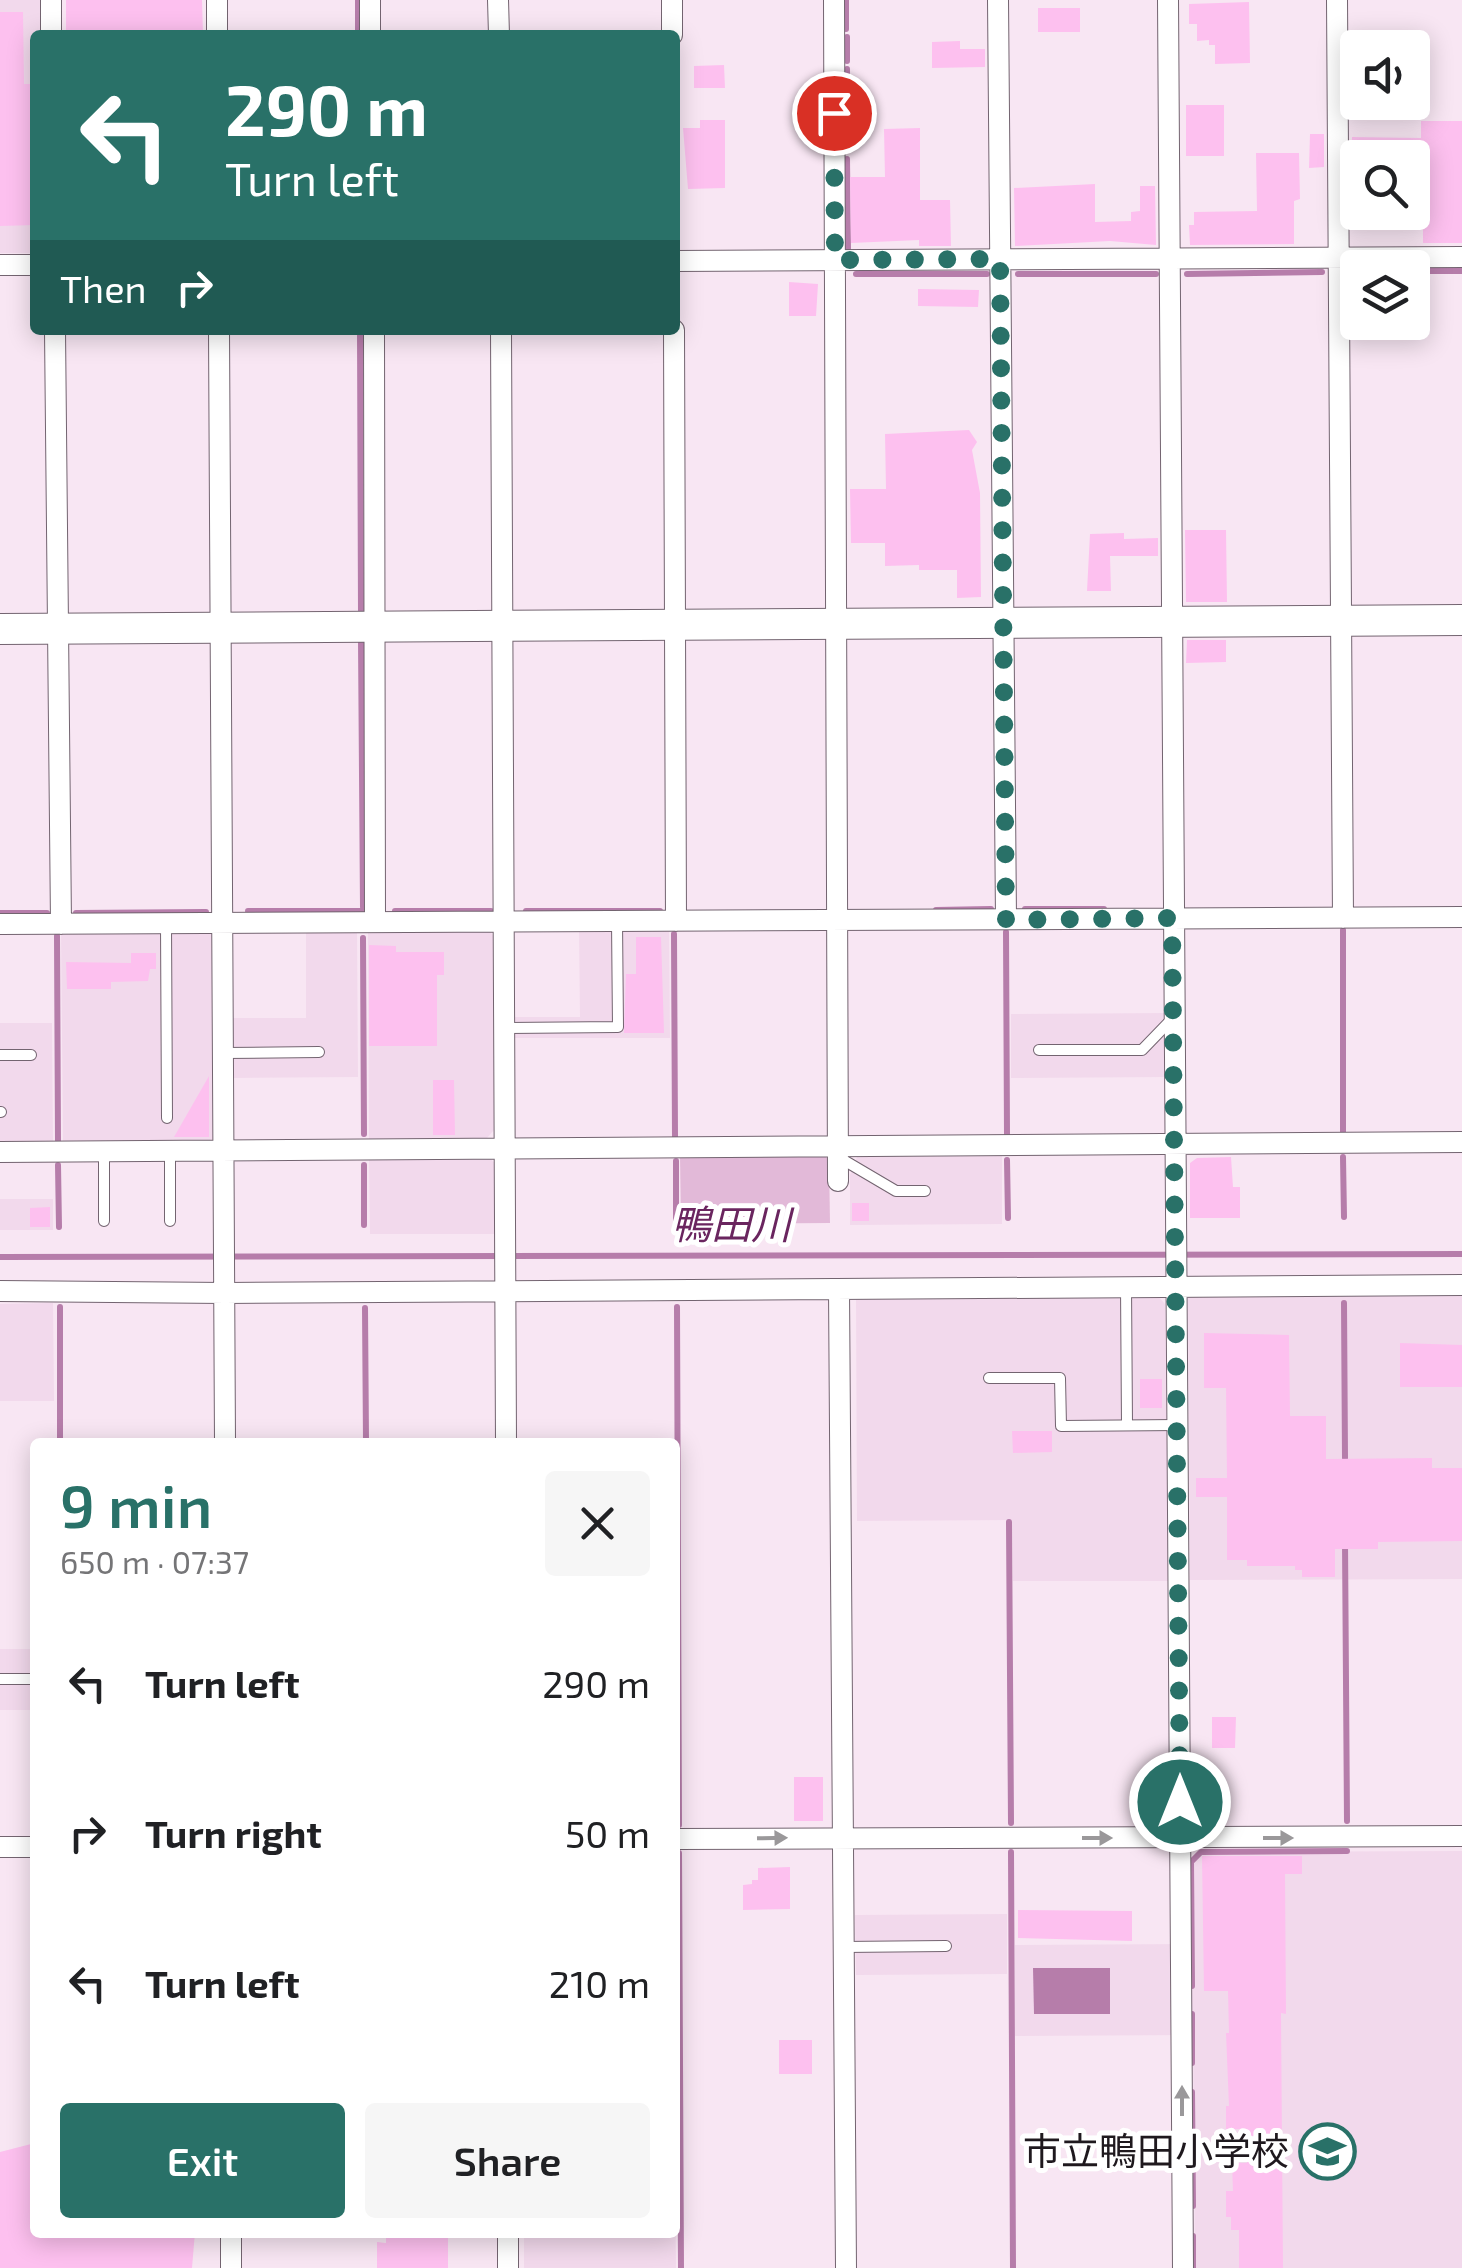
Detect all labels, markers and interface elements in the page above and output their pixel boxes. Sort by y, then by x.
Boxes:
map controls [1340,30,1430,340]
button: sound [1340,30,1430,120]
text: 290 m [225,66,428,150]
icon: left [60,70,190,200]
pin [792,71,877,156]
icon: arrive [807,86,862,141]
button: search [1340,140,1430,230]
text: Turn left [225,151,399,205]
button: layers [1340,250,1430,340]
icon: right [167,260,222,315]
text: Then [60,265,147,311]
water label: 鴨田川 [671,1199,795,1247]
text: 9 min [60,1468,212,1540]
button: close [545,1471,650,1576]
text: 650 m · 07:37 [60,1542,249,1580]
icon: left [60,1656,115,1711]
text: Turn left [145,1660,300,1706]
text: 290 m [542,1660,650,1706]
position arrow [1128,1750,1232,1854]
icon: right [60,1806,115,1861]
text: Turn right [145,1810,322,1856]
text: 50 m [565,1810,650,1856]
one-way arrow [1262,1829,1294,1845]
one-way arrow [757,1830,789,1846]
one-way arrow [1082,1830,1114,1846]
icon: left [60,1956,115,2011]
text: Turn left [145,1960,300,2006]
text: 210 m [549,1960,650,2006]
one-way arrow [1173,2084,1189,2116]
button: Exit [60,2103,345,2218]
button: Share [365,2103,650,2218]
school or university icon: 市立鴨田小学校 [1298,2122,1358,2182]
place label: 市立鴨田小学校 [1023,2127,1289,2173]

